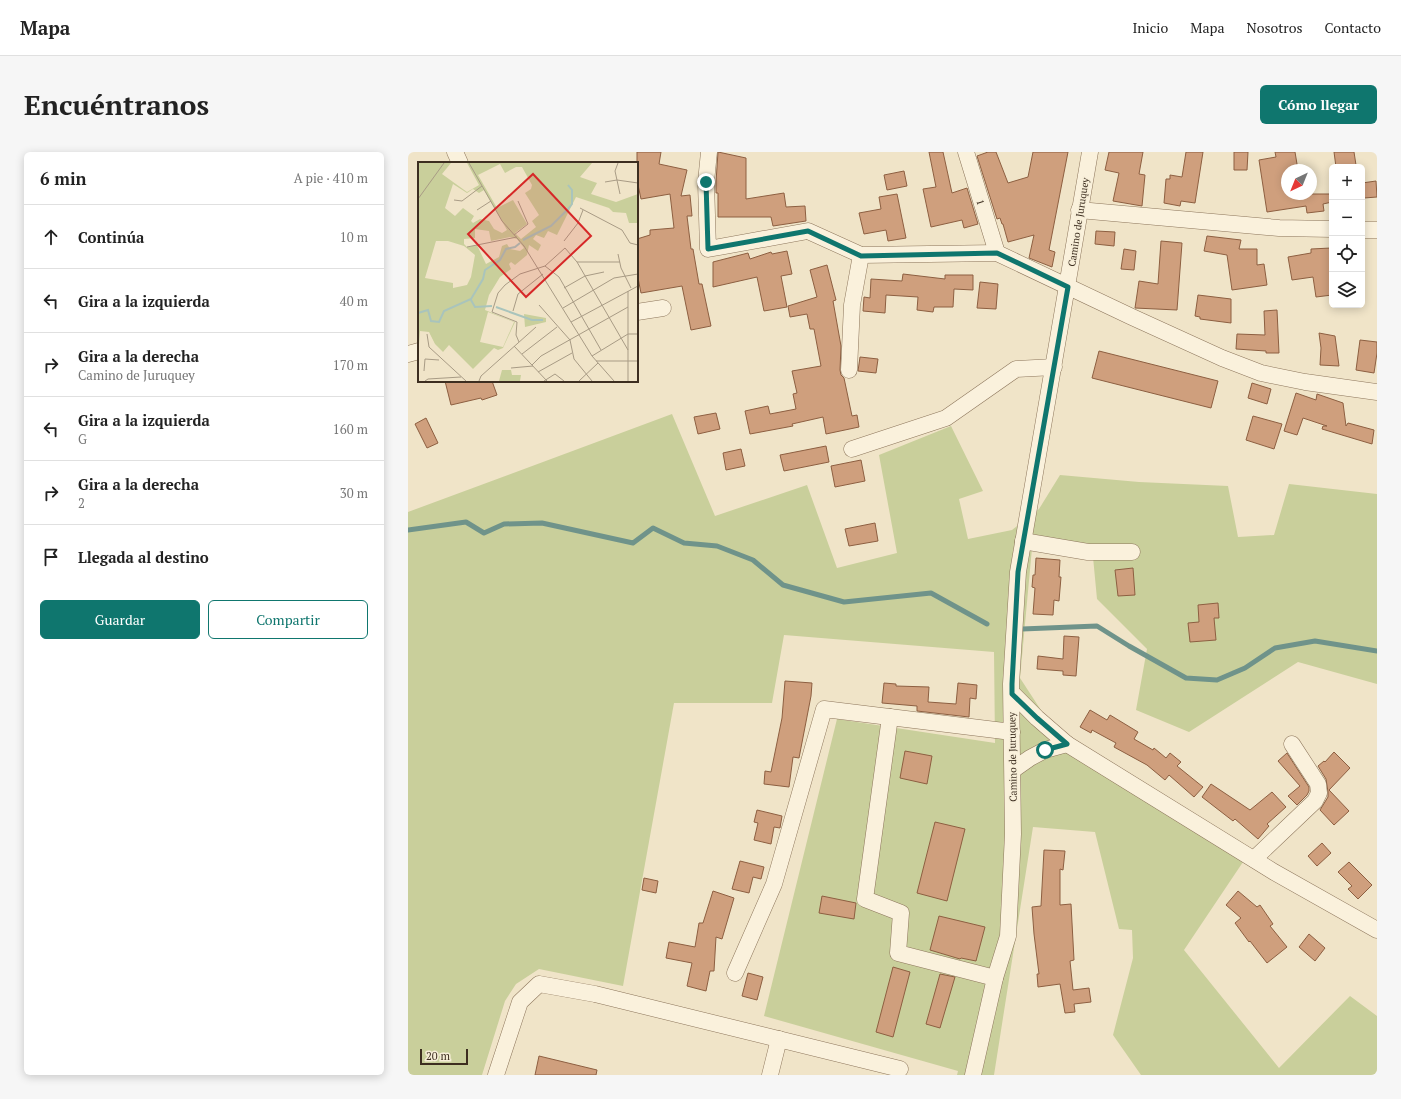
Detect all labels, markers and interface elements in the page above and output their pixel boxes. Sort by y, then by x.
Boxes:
text: Mapa [20,15,70,40]
text: Inicio [1132,18,1168,37]
text: Mapa [1190,18,1225,37]
text: Nosotros [1247,18,1303,37]
text: Contacto [1325,18,1381,37]
button: Cómo llegar [1260,85,1377,124]
text: Encuéntranos [24,86,209,123]
inset map [418,162,638,382]
north arrow [1281,164,1317,200]
map controls [1329,164,1365,308]
button: + [1329,164,1365,200]
text: 6 min [40,167,87,190]
text: A pie · 410 m [294,169,368,187]
route end [697,173,715,191]
street label: Camino de Juruquey [1065,176,1092,267]
street label: 1 [974,198,988,207]
button: − [1329,200,1365,236]
icon: ahead [40,226,62,248]
text: Continúa [78,227,144,247]
text: 10 m [340,228,368,246]
button: locate [1329,236,1365,272]
button: layers [1329,272,1365,308]
icon: left [40,290,62,312]
text: Gira a la izquierda [78,291,210,311]
text: 40 m [340,292,368,310]
text: Gira a la derecha [78,346,199,366]
icon: right [40,354,62,376]
text: 170 m [333,356,368,374]
text: Camino de Juruquey [78,366,195,384]
text: Gira a la izquierda [78,410,210,430]
icon: left [40,418,62,440]
text: 160 m [333,420,368,438]
text: G [78,430,87,448]
text: Gira a la derecha [78,474,199,494]
icon: right [40,482,62,504]
text: 30 m [340,484,368,502]
text: 2 [78,494,85,512]
icon: arrive [40,546,62,568]
text: Llegada al destino [78,547,209,567]
button: Guardar [40,600,200,639]
button: Compartir [208,600,368,639]
street label: Camino de Juruquey [1005,711,1020,802]
route start [1036,741,1054,759]
scale bar [420,1047,468,1066]
text: 20 m [426,1049,450,1063]

